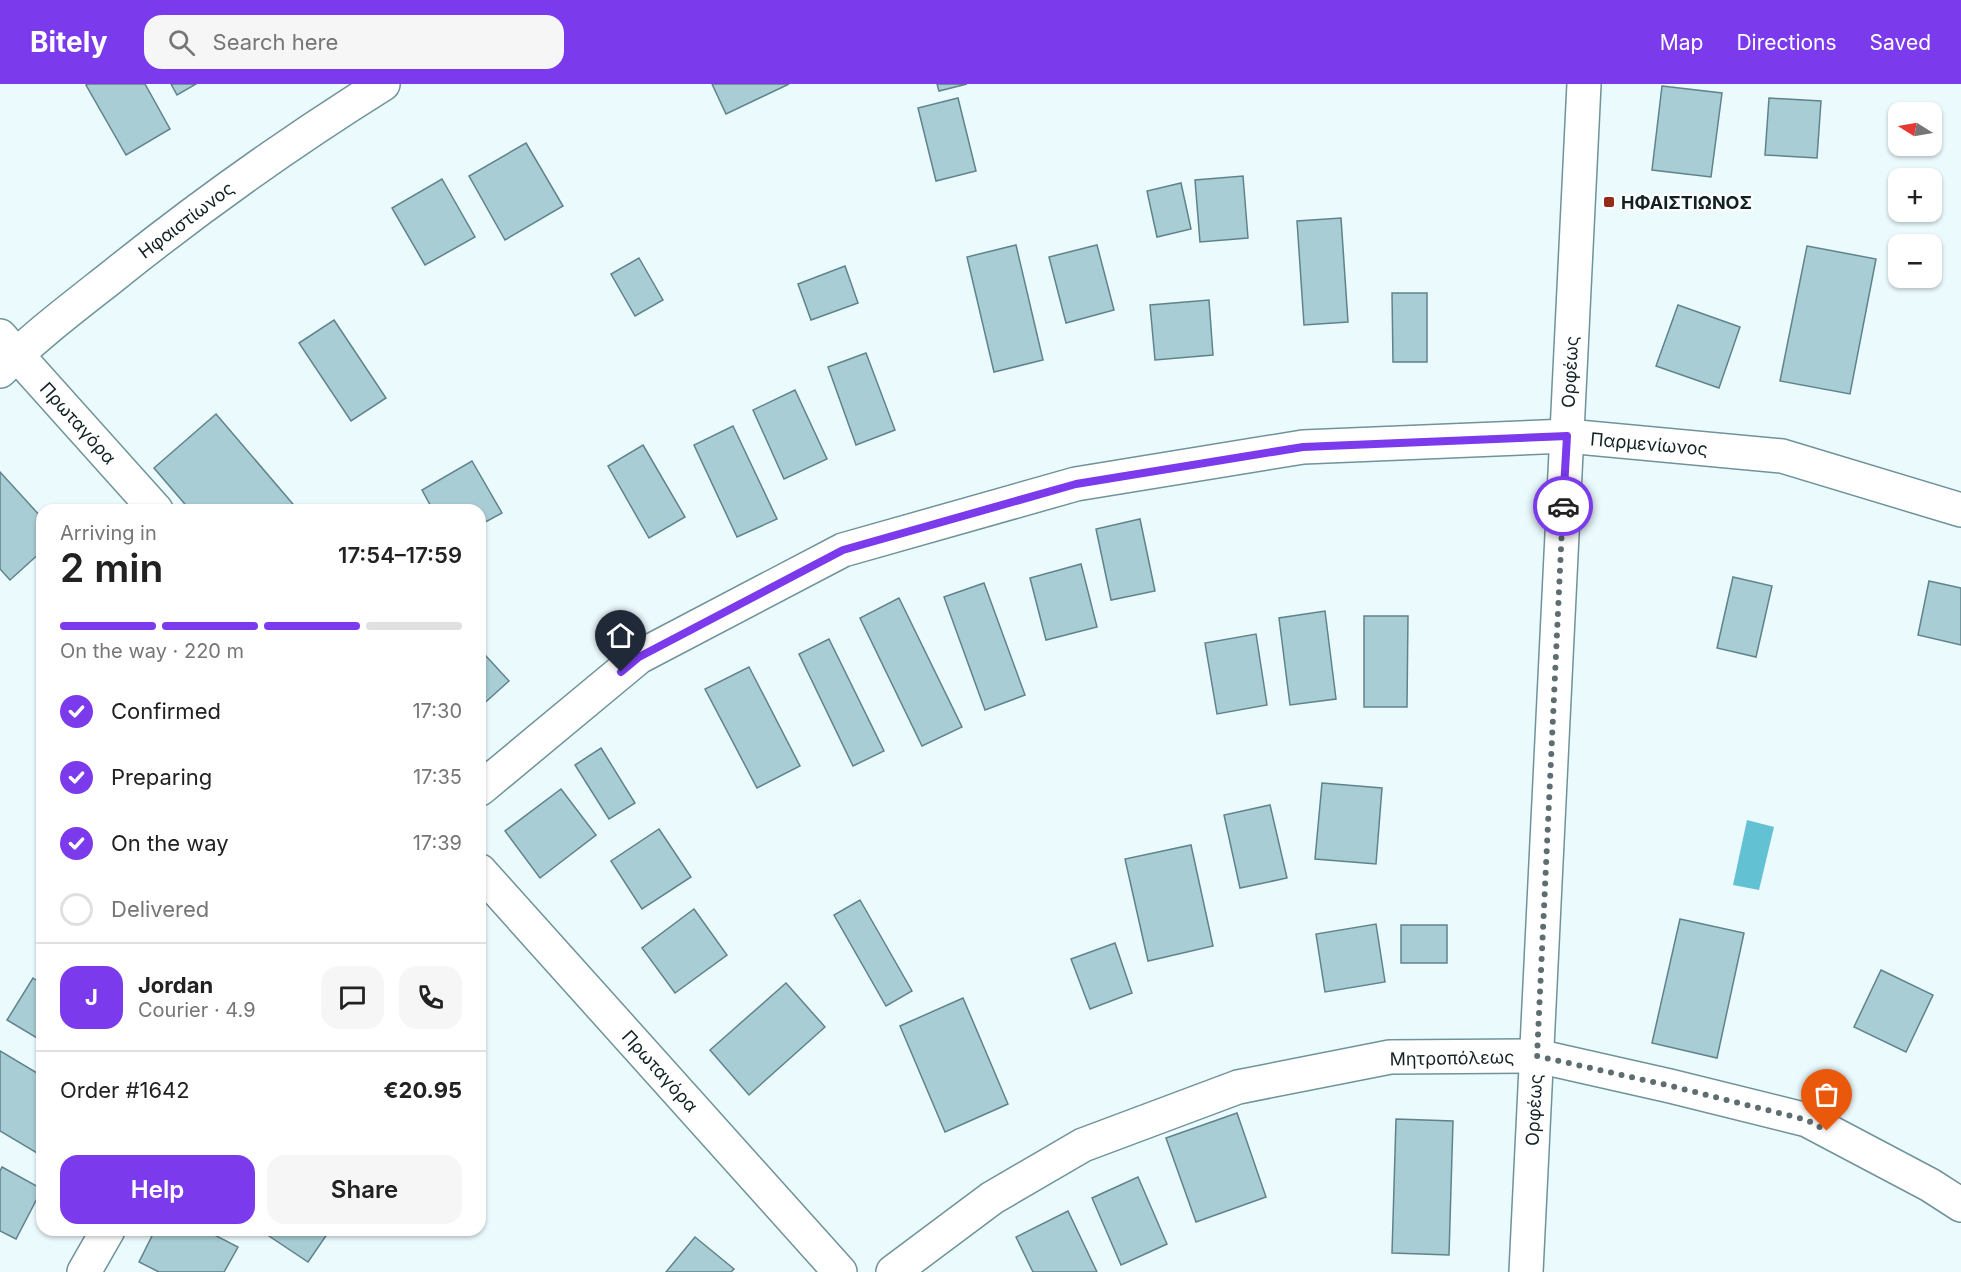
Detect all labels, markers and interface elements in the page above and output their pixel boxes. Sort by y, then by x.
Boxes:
search box [144,15,564,69]
text: Bitely [30,25,108,59]
icon: search [165,26,198,59]
text: Search here [213,29,338,55]
text: Map [1660,30,1703,55]
text: Directions [1736,30,1837,55]
text: Saved [1870,30,1931,55]
north arrow [1888,102,1942,156]
map controls [1888,102,1942,288]
button: + [1888,168,1942,222]
street label: Ηφαιστίωνος [134,177,238,263]
place label: ΗΦΑΙΣΤΙΩΝΟΣ [1621,192,1752,213]
marker: ΗΦΑΙΣΤΙΩΝΟΣ [1602,195,1616,209]
button: − [1888,234,1942,288]
street label: Ορφέως [1558,335,1582,409]
street label: Πρωταγόρα [36,378,120,468]
street label: Παρμενίωνος [1589,428,1709,460]
courier [1533,476,1593,536]
icon: car [1547,490,1580,523]
text: Arriving in [60,521,157,545]
text: 17:54–17:59 [338,542,462,568]
text: 2 min [60,544,163,591]
pin [595,610,646,672]
icon: home [604,619,637,652]
text: On the way · 220 m [60,639,244,663]
icon: check [60,695,93,728]
text: Confirmed [111,698,221,724]
text: 17:30 [412,699,462,723]
icon: check [60,761,93,794]
text: Preparing [111,764,212,790]
text: 17:35 [413,765,462,789]
icon: check [60,827,93,860]
text: On the way [111,830,229,856]
text: 17:39 [413,831,462,855]
text: Delivered [111,896,209,922]
button: chat [321,966,384,1029]
button: phone [399,966,462,1029]
text: Jordan [138,972,213,998]
text: J [85,984,98,1010]
text: Courier · 4.9 [138,998,256,1022]
street label: Πρωταγόρα [618,1026,702,1116]
street label: Μητροπόλεως [1389,1046,1515,1070]
pin [1801,1069,1852,1131]
street label: Ορφέως [1522,1073,1546,1147]
text: Order #1642 [60,1077,190,1103]
text: €20.95 [383,1077,462,1103]
icon: bag [1810,1078,1843,1111]
button: Help [60,1155,255,1224]
button: Share [267,1155,462,1224]

